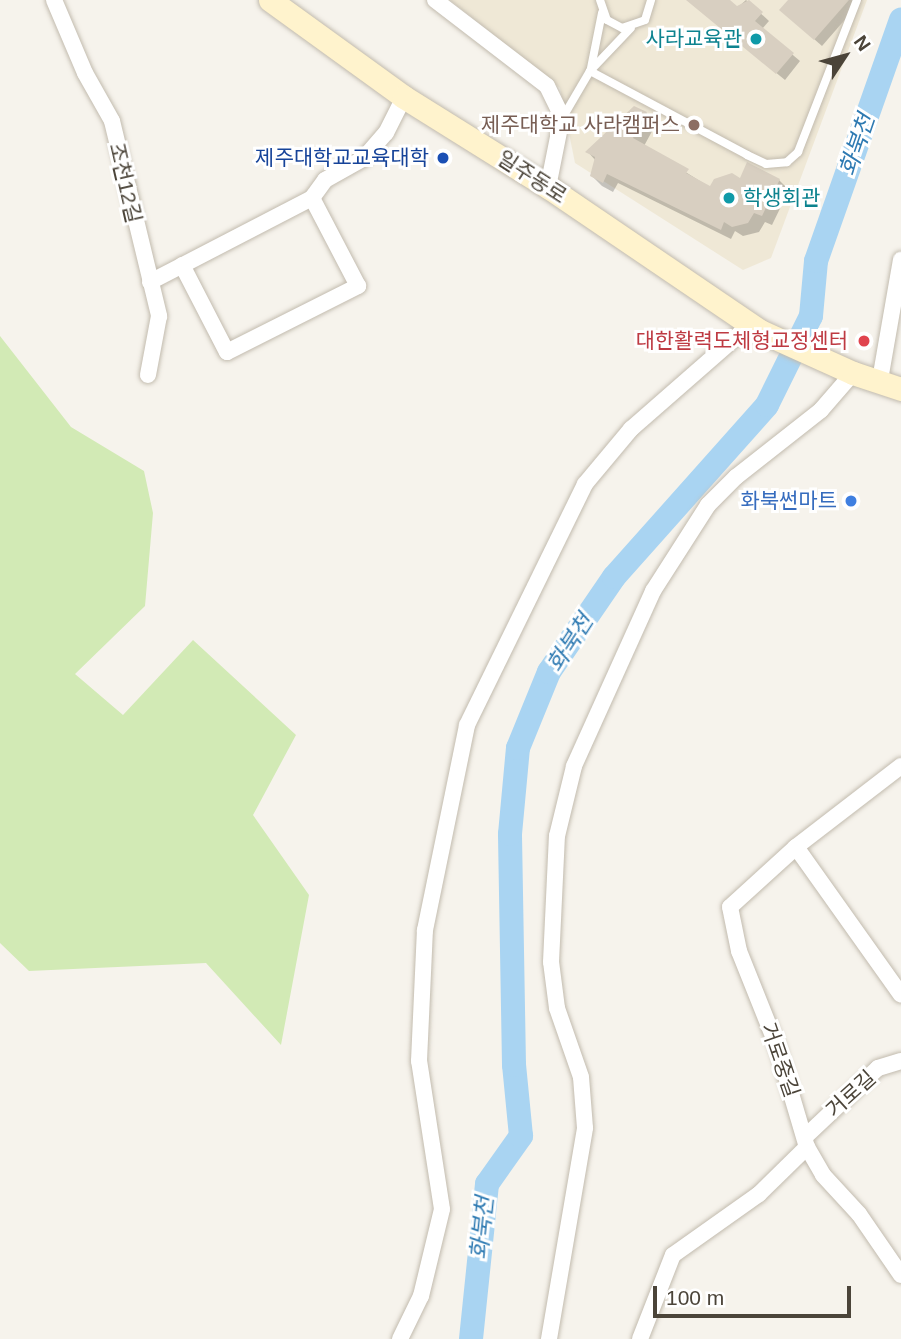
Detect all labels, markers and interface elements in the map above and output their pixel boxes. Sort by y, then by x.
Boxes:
north arrow [810,21,880,91]
place label: 사라교육관 [645,26,742,52]
marker: 사라교육관 [748,31,764,47]
text: N [850,32,875,55]
water label: 화북천 [834,110,880,180]
place label: 제주대학교 사라캠퍼스 [481,112,680,138]
marker: 제주대학교 사라캠퍼스 [686,117,702,133]
street label: 조천12길 [104,141,146,225]
place label: 제주대학교교육대학 [255,145,429,171]
street label: 일주동로 [493,145,571,209]
marker: 제주대학교교육대학 [435,150,451,166]
place label: 학생회관 [743,185,820,211]
marker: 학생회관 [721,190,737,206]
place label: 대한활력도체형교정센터 [635,328,848,354]
marker: 대한활력도체형교정센터 [854,331,874,351]
place label: 화북썬마트 [740,488,837,514]
marker: 화북썬마트 [843,493,859,509]
water label: 화북천 [541,609,599,677]
street label: 거로중길 [756,1019,804,1101]
street label: 거로길 [821,1065,881,1123]
water label: 화북천 [465,1195,499,1261]
scale bar [656,1272,854,1316]
text: 100 m [666,1286,724,1309]

